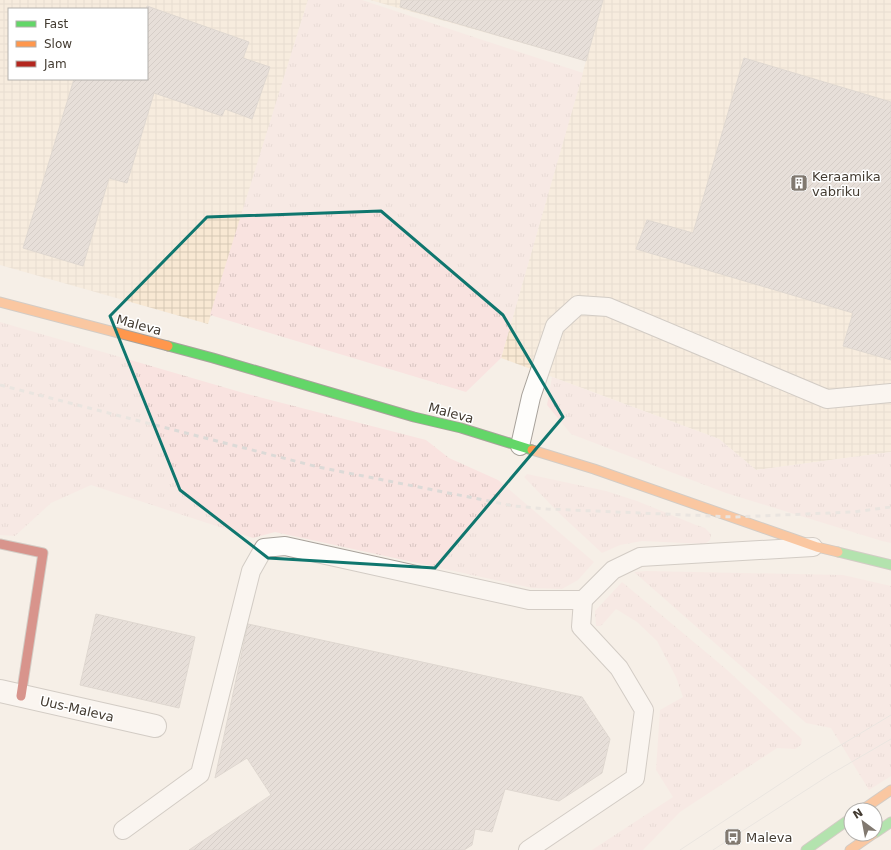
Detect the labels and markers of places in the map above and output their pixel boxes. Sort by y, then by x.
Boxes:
place label: Keraamika vabriku [812,169,881,199]
building icon: Keraamika vabriku [789,173,809,193]
bus stop icon: Maleva [723,827,743,847]
place label: Maleva [746,830,792,845]

